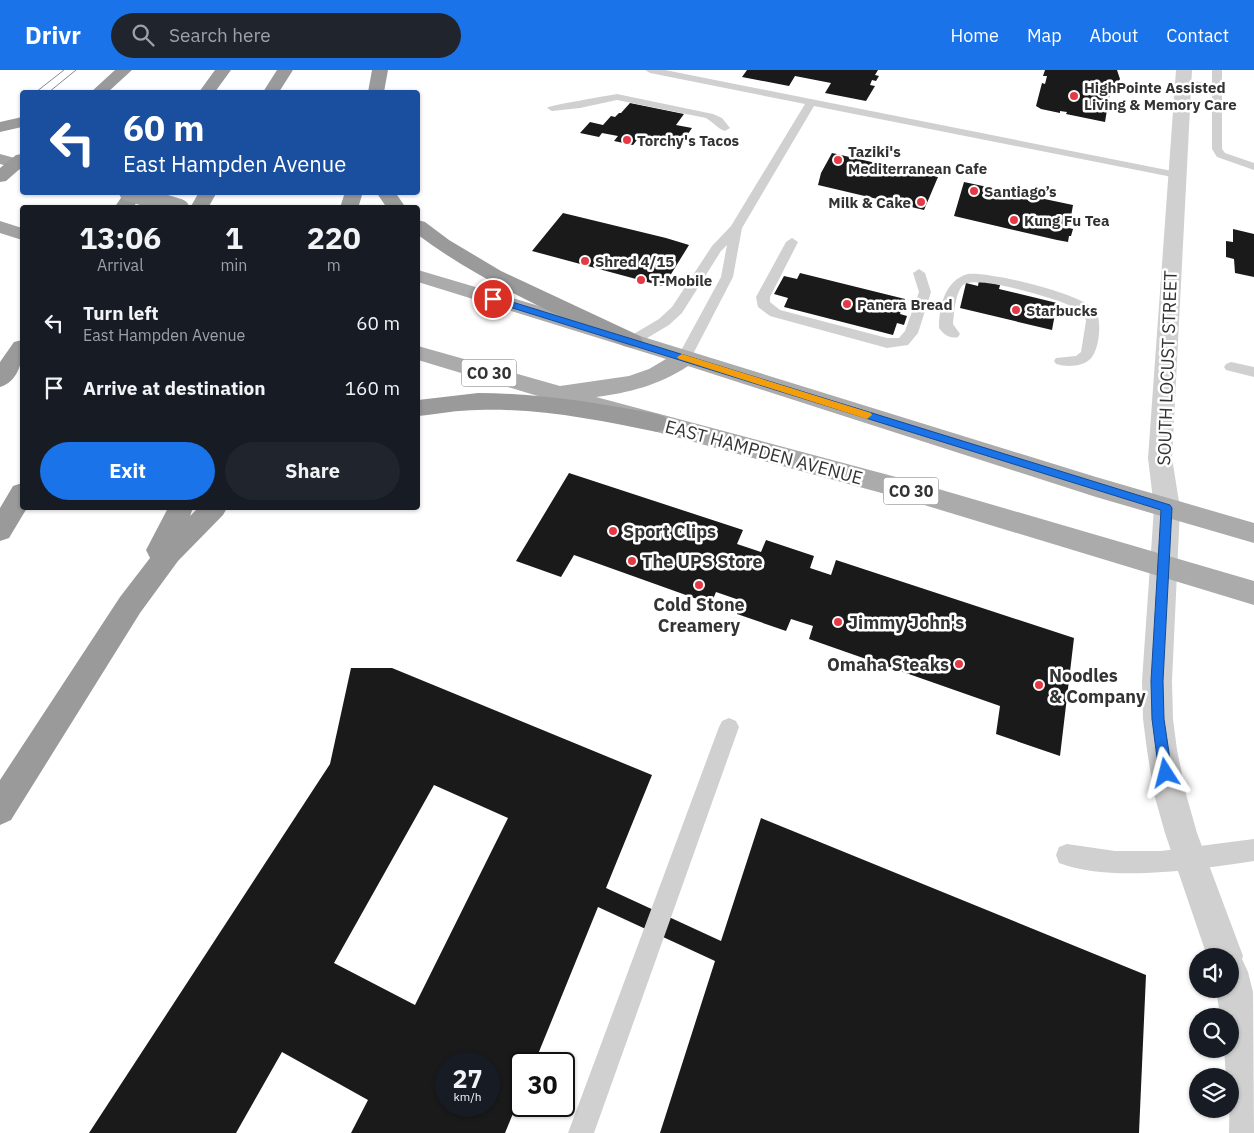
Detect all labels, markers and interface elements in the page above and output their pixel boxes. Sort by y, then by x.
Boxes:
search box [111,13,461,58]
text: Drivr [25,19,81,51]
icon: search [129,21,157,49]
text: Search here [169,23,271,47]
text: Home [951,24,999,47]
text: Map [1027,24,1062,47]
text: About [1090,24,1138,47]
text: Contact [1166,24,1229,47]
place label: HighPointe Assisted Living & Memory Care [1084,78,1237,114]
marker: HighPointe Assisted Living & Memory Care [1068,90,1080,102]
text: 60 m [123,105,205,151]
icon: left [40,110,105,175]
place label: Torchy's Tacos [637,131,740,150]
marker: Torchy's Tacos [621,134,633,146]
place label: Taziki's Mediterranean Cafe [848,142,987,178]
text: East Hampden Avenue [123,149,346,178]
marker: Taziki's Mediterranean Cafe [832,154,844,166]
place label: Santiago’s [984,182,1057,201]
marker: Santiago’s [968,185,980,197]
place label: Milk & Cake [828,193,911,212]
marker: Milk & Cake [915,196,927,208]
place label: Kung Fu Tea [1024,211,1110,230]
marker: Kung Fu Tea [1008,214,1020,226]
text: 13:06 [79,218,161,257]
text: 1 [225,218,243,257]
text: 220 [307,218,361,257]
place label: Shred 4/15 [595,252,674,271]
text: Arrival [97,255,144,275]
text: min [220,255,247,275]
text: m [327,255,341,275]
marker: Shred 4/15 [579,255,591,267]
street label: SOUTH LOCUST STREET [1152,270,1182,466]
place label: T-Mobile [651,271,712,290]
marker: T-Mobile [635,274,647,286]
pin [472,278,514,320]
icon: arrive [479,285,507,313]
place label: Panera Bread [857,295,953,314]
marker: Panera Bread [841,298,853,310]
text: Turn left [83,301,159,325]
place label: Starbucks [1026,301,1098,320]
marker: Starbucks [1010,304,1022,316]
icon: left [40,309,68,337]
text: 60 m [356,311,400,335]
text: East Hampden Avenue [83,325,245,345]
road number: CO 30 [462,360,516,386]
icon: arrive [40,374,68,402]
text: Arrive at destination [83,376,266,400]
text: 160 m [345,376,400,400]
street label: EAST HAMPDEN AVENUE [663,415,865,489]
button: Exit [40,442,215,500]
button: Share [225,442,400,500]
road number: CO 30 [884,478,938,504]
place label: Sport Clips [623,520,716,543]
marker: Sport Clips [607,525,619,537]
place label: The UPS Store [642,550,763,573]
marker: The UPS Store [626,555,638,567]
marker: Cold Stone Creamery [693,579,705,591]
place label: Cold Stone Creamery [653,593,745,637]
place label: Jimmy John's [848,611,964,634]
marker: Jimmy John's [832,616,844,628]
place label: Omaha Steaks [827,653,949,676]
marker: Omaha Steaks [953,658,965,670]
place label: Noodles & Company [1049,664,1146,708]
marker: Noodles & Company [1033,679,1045,691]
position arrow [1139,746,1191,798]
map controls [1189,948,1239,1118]
button: sound [1189,948,1239,998]
button: search [1189,1008,1239,1058]
speed limit sign: 30 [510,1052,575,1117]
text: 27 [452,1062,483,1095]
button: layers [1189,1068,1239,1118]
text: km/h [453,1089,482,1104]

